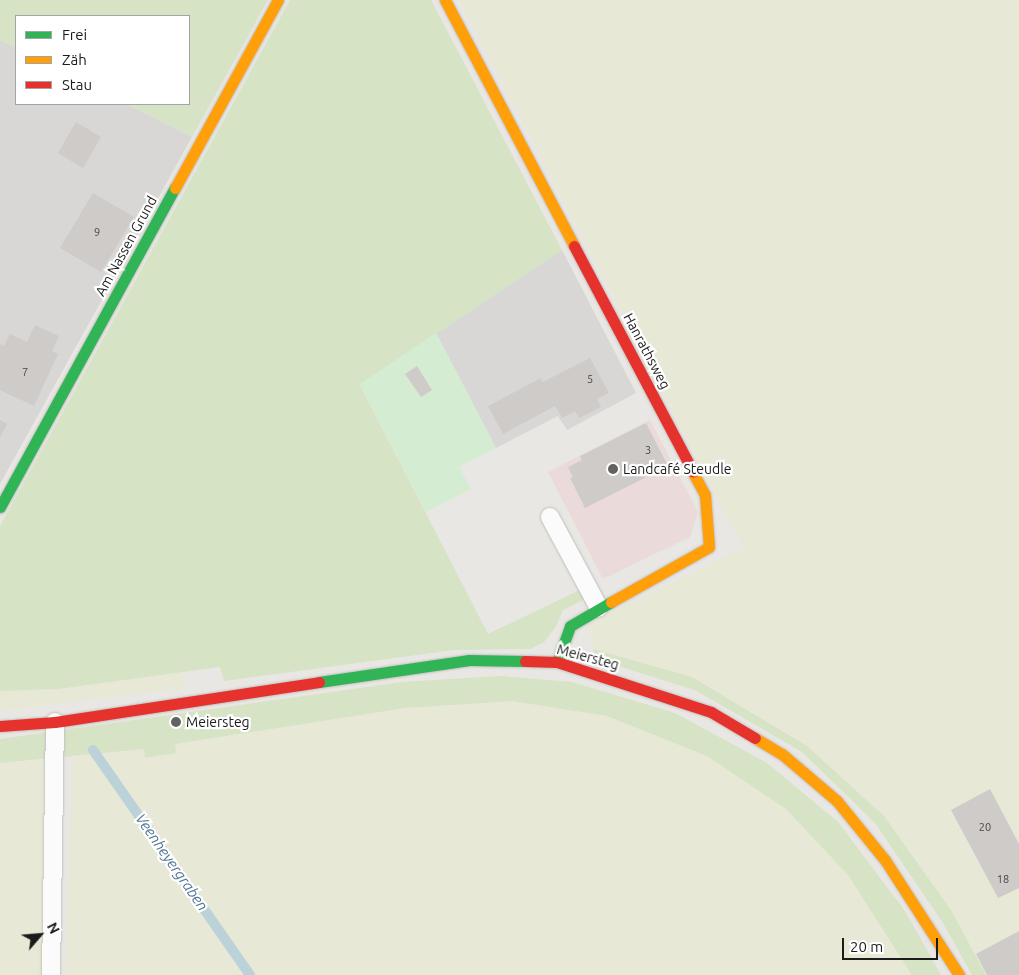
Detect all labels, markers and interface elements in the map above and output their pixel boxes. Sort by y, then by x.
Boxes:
legend [15,15,190,105]
text: Frei [62,26,87,43]
text: Zäh [62,51,87,68]
text: Stau [62,76,92,93]
street label: Am Nassen Grund [92,193,160,299]
house number: 9 [94,225,100,239]
street label: Hanrathsweg [620,310,674,392]
house number: 7 [22,365,28,379]
house number: 5 [587,372,593,386]
house number: 3 [645,443,651,457]
place label: Landcafé Steudle [623,461,732,477]
marker: Landcafé Steudle [607,463,619,475]
street label: Meiersteg [555,641,621,673]
place label: Meiersteg [186,714,250,730]
marker: Meiersteg [170,716,182,728]
water label: Veenheyergraben [132,810,212,914]
house number: 20 [979,820,991,834]
house number: 18 [997,872,1009,886]
north arrow [15,910,65,960]
text: N [44,920,63,936]
scale bar [844,928,940,960]
text: 20 m [850,938,883,955]

